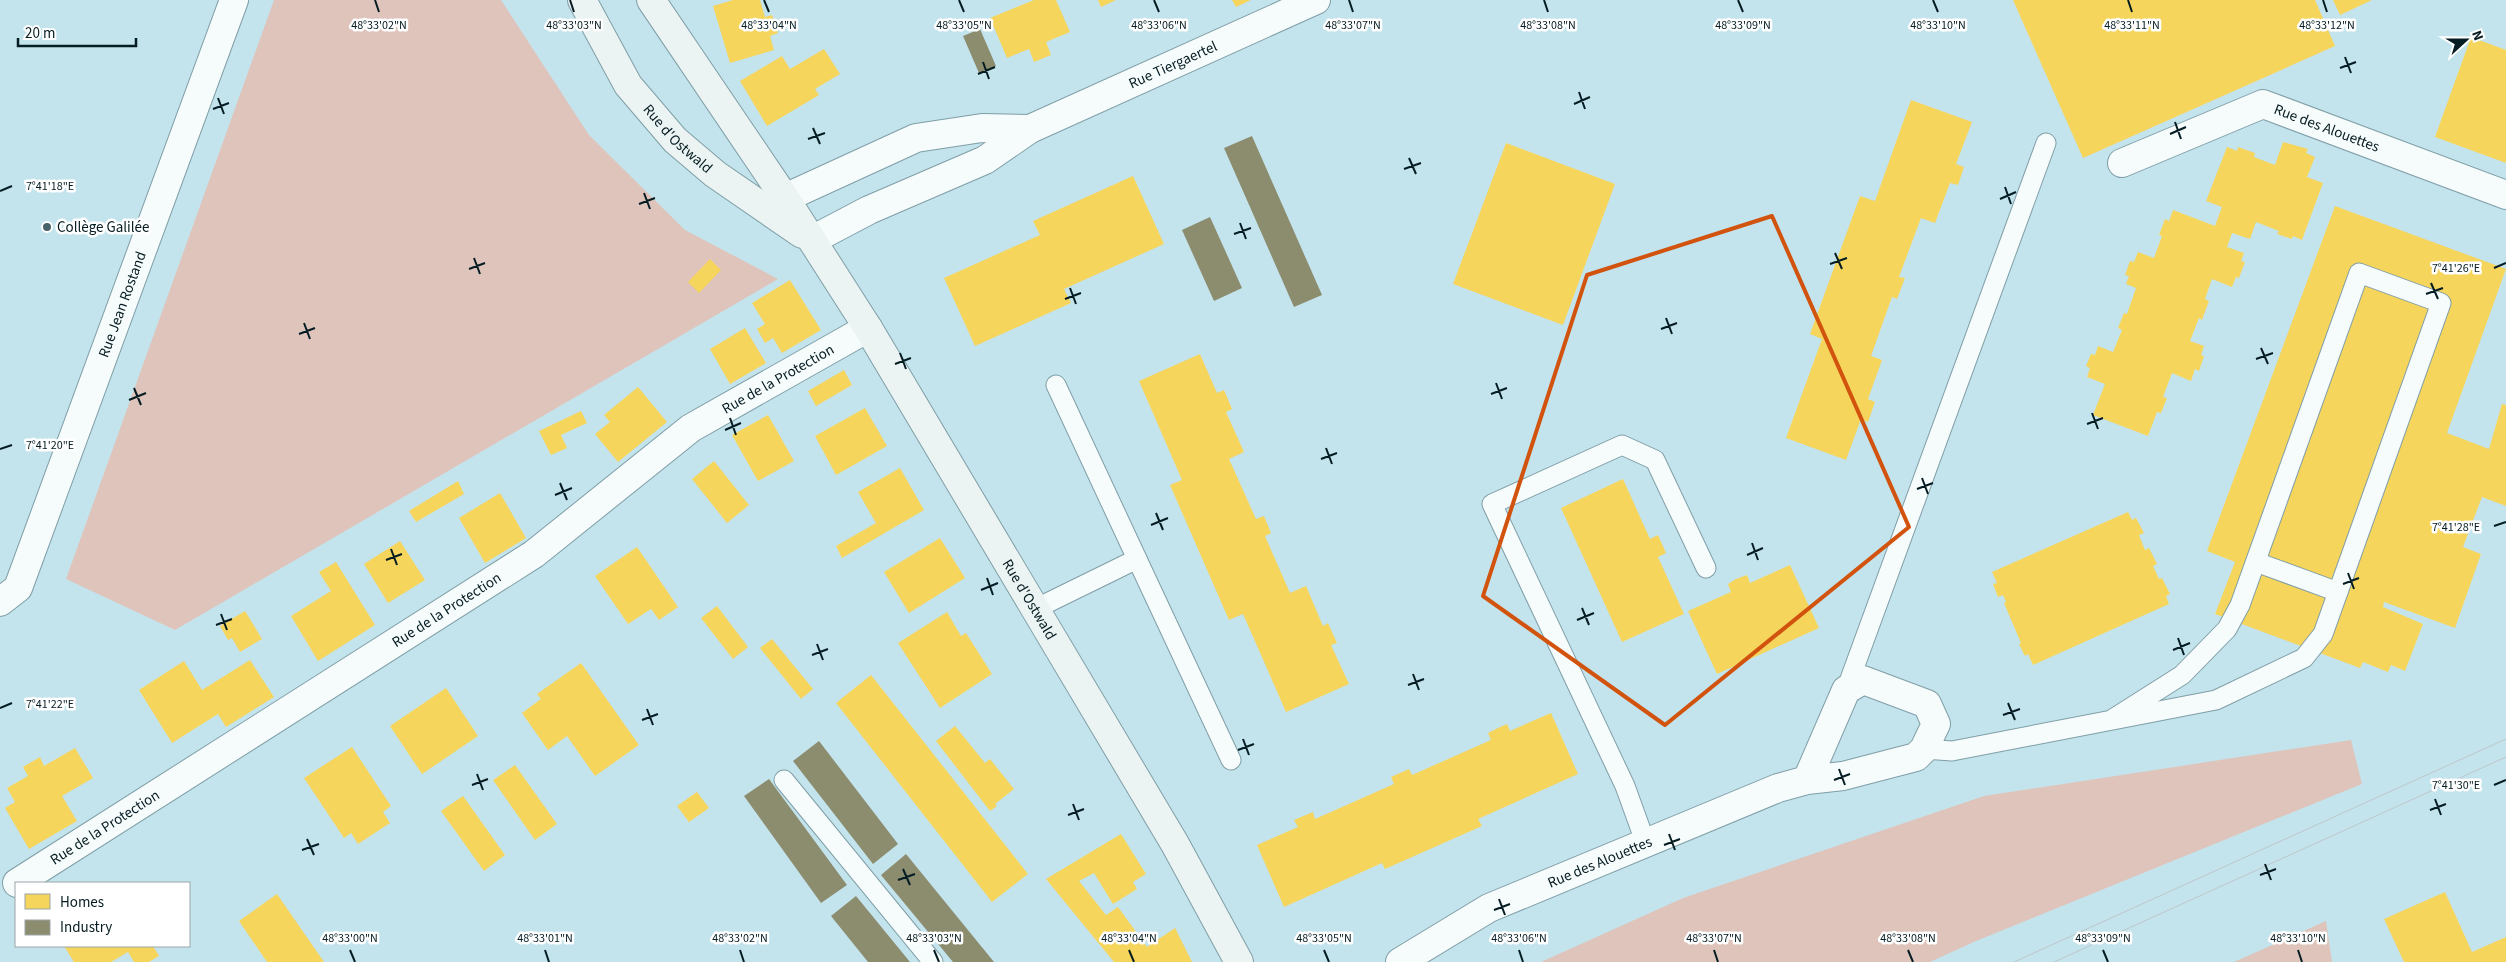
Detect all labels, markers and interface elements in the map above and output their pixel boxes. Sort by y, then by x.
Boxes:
scale bar [18,15,135,47]
north arrow [2441,15,2491,65]
text: 48°33'02"N [351,17,407,34]
text: 48°33'03"N [546,17,602,34]
text: 48°33'04"N [741,17,797,34]
text: 48°33'05"N [936,17,992,34]
text: 48°33'06"N [1131,17,1187,34]
text: 48°33'07"N [1325,17,1381,34]
text: 48°33'08"N [1520,17,1576,34]
text: 48°33'09"N [1715,17,1771,34]
text: 48°33'10"N [1910,17,1966,34]
text: 48°33'11"N [2104,17,2160,34]
text: 48°33'12"N [2299,17,2355,34]
text: 20 m [25,23,55,44]
text: N [2466,28,2488,44]
street label: Rue Tiergaertel [1125,36,1221,94]
street label: Rue des Alouettes [2271,99,2382,158]
street label: Rue d'Ostwald [638,100,717,178]
text: 7°41'18"E [26,178,74,195]
place label: Collège Galilée [57,217,149,238]
marker: Collège Galilée [41,221,53,233]
street label: Rue Jean Rostand [94,248,152,361]
text: 7°41'26"E [2432,260,2480,277]
street label: Rue de la Protection [718,339,838,419]
text: 7°41'20"E [26,437,74,454]
text: 7°41'28"E [2432,519,2480,536]
street label: Rue d'Ostwald [997,555,1061,644]
street label: Rue de la Protection [388,567,505,653]
text: 7°41'22"E [26,696,74,713]
text: 7°41'30"E [2432,777,2480,794]
street label: Rue de la Protection [46,785,164,870]
street label: Rue des Alouettes [1545,831,1655,894]
legend [15,882,190,947]
text: Homes [60,892,104,913]
text: Industry [60,917,112,938]
text: 48°33'00"N [322,930,378,947]
text: 48°33'01"N [517,930,573,947]
text: 48°33'02"N [712,930,768,947]
text: 48°33'03"N [906,930,962,947]
text: 48°33'04"N [1101,930,1157,947]
text: 48°33'05"N [1296,930,1352,947]
text: 48°33'06"N [1491,930,1547,947]
text: 48°33'07"N [1686,930,1742,947]
text: 48°33'08"N [1880,930,1936,947]
text: 48°33'09"N [2075,930,2131,947]
text: 48°33'10"N [2270,930,2326,947]

